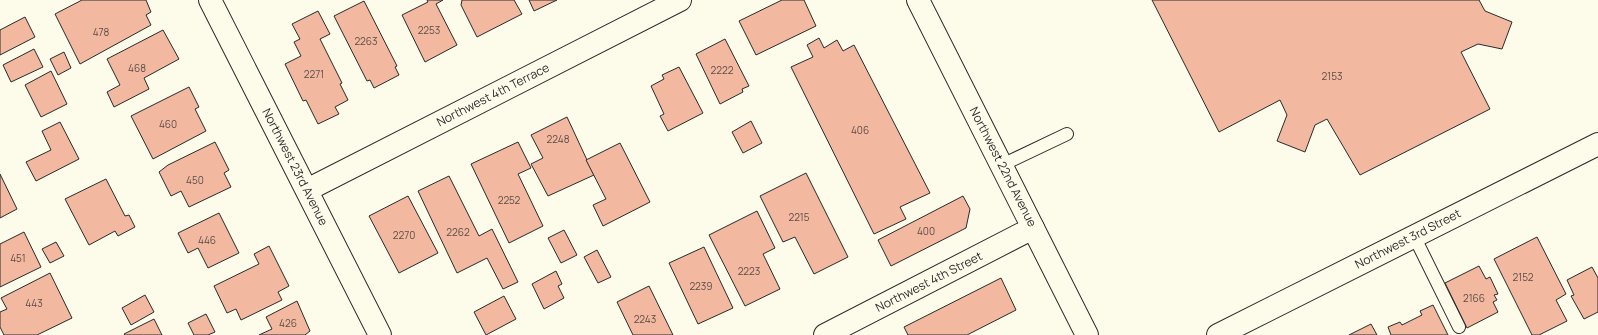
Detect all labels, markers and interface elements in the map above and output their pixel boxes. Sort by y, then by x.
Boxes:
house number: 2253 [418,23,440,37]
house number: 478 [93,25,110,39]
house number: 2263 [354,34,378,48]
street label: Northwest 4th Terrace [434,59,552,130]
house number: 468 [128,61,146,75]
house number: 2222 [711,63,734,77]
house number: 2271 [304,67,324,81]
house number: 2153 [1322,69,1342,83]
street label: Northwest 22nd Avenue [966,104,1041,230]
street label: Northwest 23rd Avenue [259,105,332,228]
house number: 460 [159,117,177,131]
house number: 406 [851,123,869,137]
house number: 2248 [547,132,570,146]
house number: 450 [186,173,204,187]
house number: 2252 [498,193,521,207]
street label: Northwest 3rd Street [1352,204,1464,273]
house number: 2215 [788,210,810,224]
house number: 400 [917,224,935,238]
house number: 2262 [446,225,470,239]
house number: 2270 [393,228,415,242]
house number: 446 [198,233,216,247]
street label: Northwest 4th Street [872,247,985,316]
house number: 451 [10,251,26,265]
house number: 2223 [738,264,760,278]
house number: 2152 [1513,270,1534,284]
house number: 2239 [689,279,713,293]
house number: 2166 [1463,291,1485,305]
house number: 443 [25,296,43,310]
house number: 2243 [634,312,656,326]
house number: 426 [279,316,297,330]

